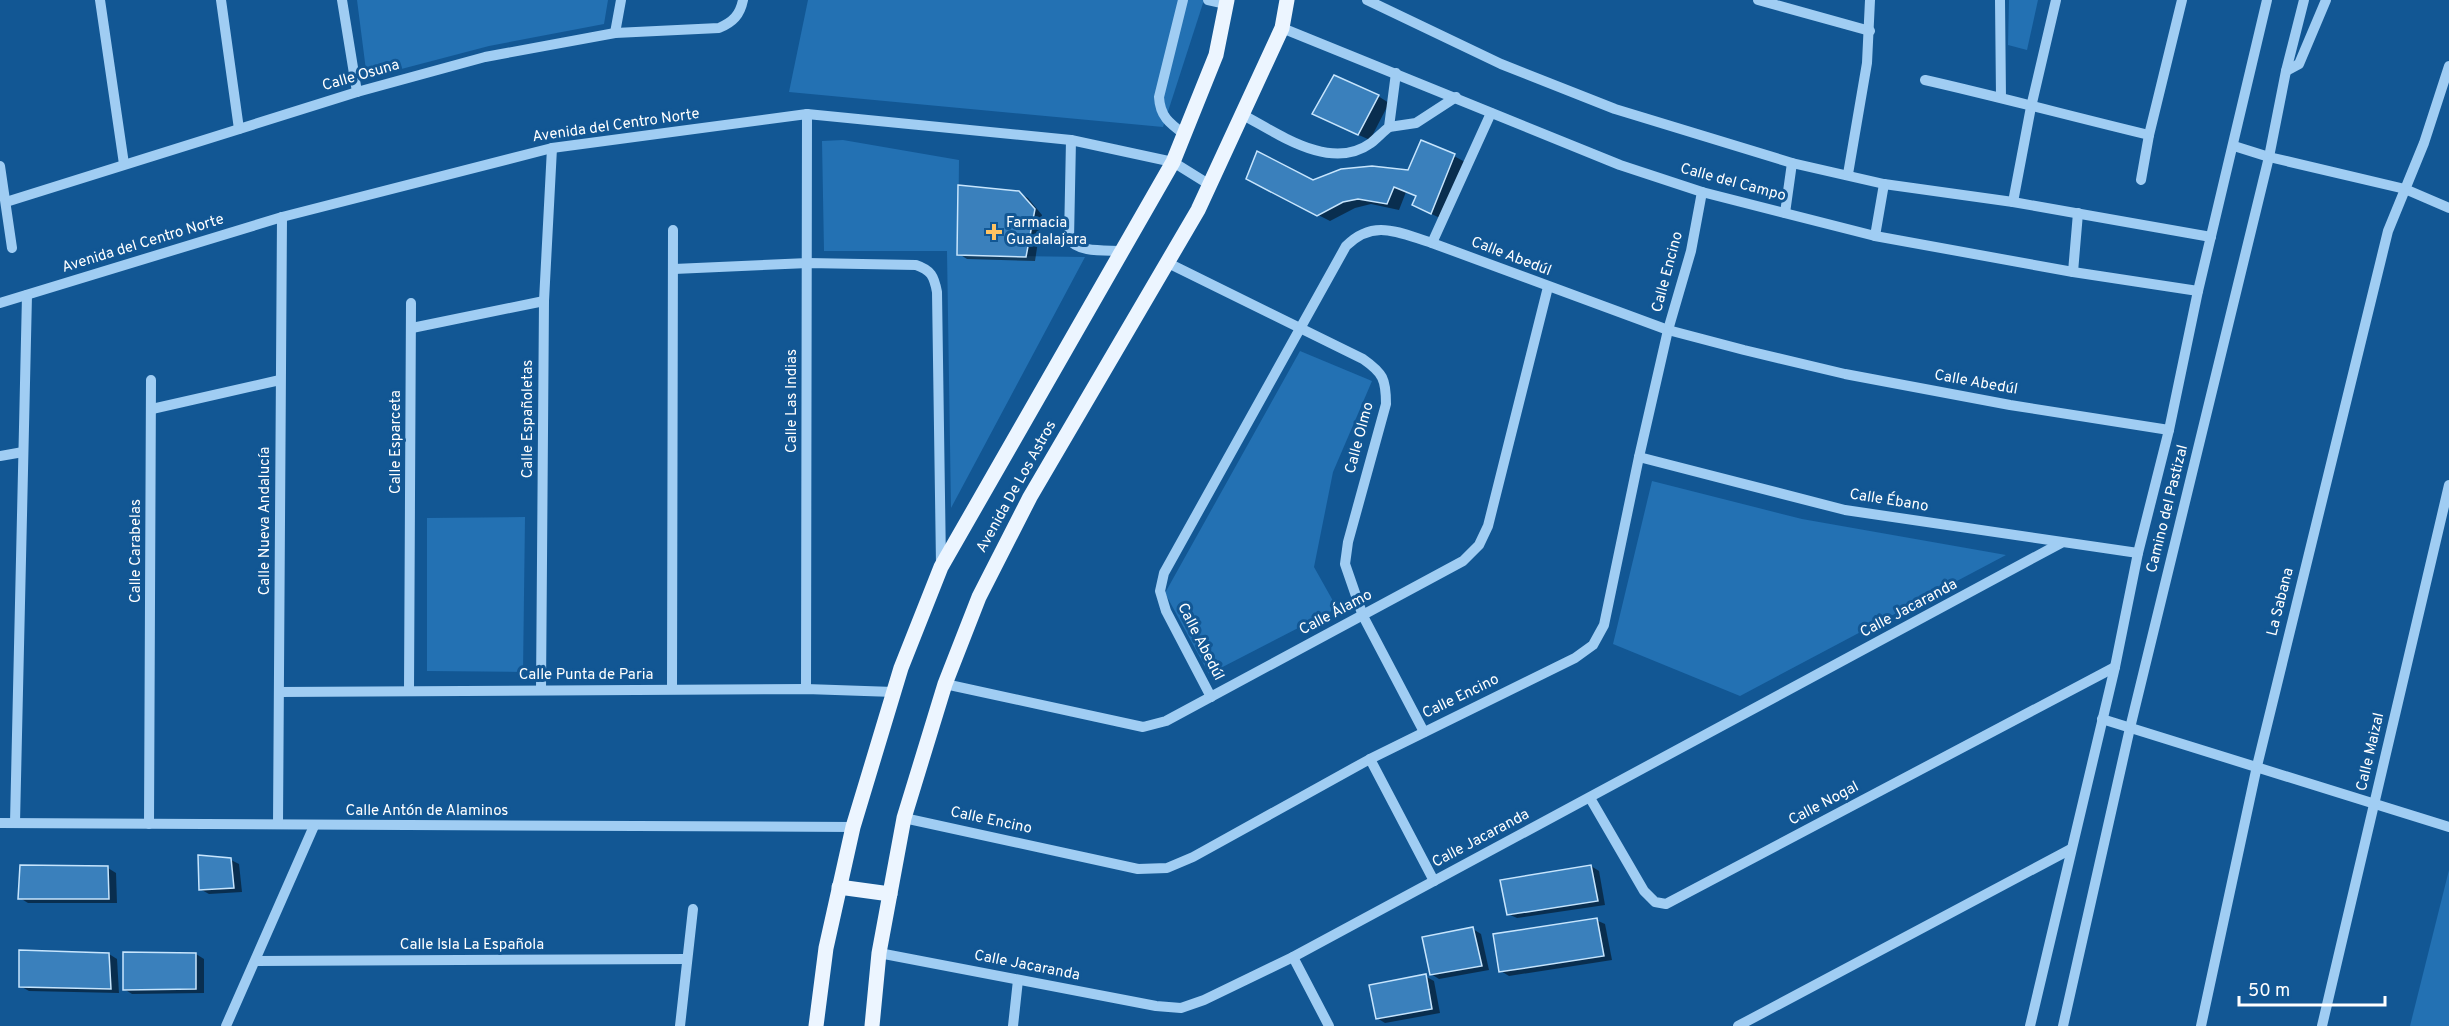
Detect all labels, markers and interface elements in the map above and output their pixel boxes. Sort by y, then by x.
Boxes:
street label: Calle Osuna [320,56,402,96]
street label: Avenida del Centro Norte [531,105,701,147]
street label: Calle del Campo [1678,160,1788,206]
street label: Avenida del Centro Norte [60,210,226,278]
place label: Farmacia Guadalajara [1006,214,1087,250]
marker: Farmacia Guadalajara [987,225,1001,239]
street label: Calle Encino [1648,229,1688,315]
street label: Calle Abedúl [1468,233,1554,281]
street label: Calle Las Indias [783,349,802,453]
street label: Calle Españoletas [519,360,538,478]
street label: Calle Abedúl [1933,366,2019,400]
street label: Calle Esparceta [387,390,406,494]
street label: Calle Olmo [1341,400,1379,476]
street label: Avenida De Los Astros [973,418,1061,556]
street label: Camino del Pastizal [2143,443,2193,575]
street label: Calle Nueva Andalucía [256,447,275,595]
street label: Calle Ébano [1848,484,1930,517]
street label: Calle Carabelas [127,499,146,603]
street label: La Sabana [2263,566,2299,638]
street label: Calle Jacaranda [1857,575,1961,643]
street label: Calle Álamo [1296,585,1376,640]
street label: Calle Abedúl [1172,600,1228,684]
street label: Calle Punta de Paria [519,666,653,685]
street label: Calle Encino [1420,670,1502,724]
street label: Calle Maizal [2353,711,2389,793]
street label: Calle Nogal [1786,778,1862,830]
street label: Calle Antón de Alaminos [346,802,508,821]
street label: Calle Encino [948,803,1034,839]
street label: Calle Jacaranda [1429,805,1533,873]
street label: Calle Isla La Española [400,936,544,955]
street label: Calle Jacaranda [972,946,1082,986]
scale bar [2239,969,2384,1007]
text: 50 m [2248,980,2290,1003]

